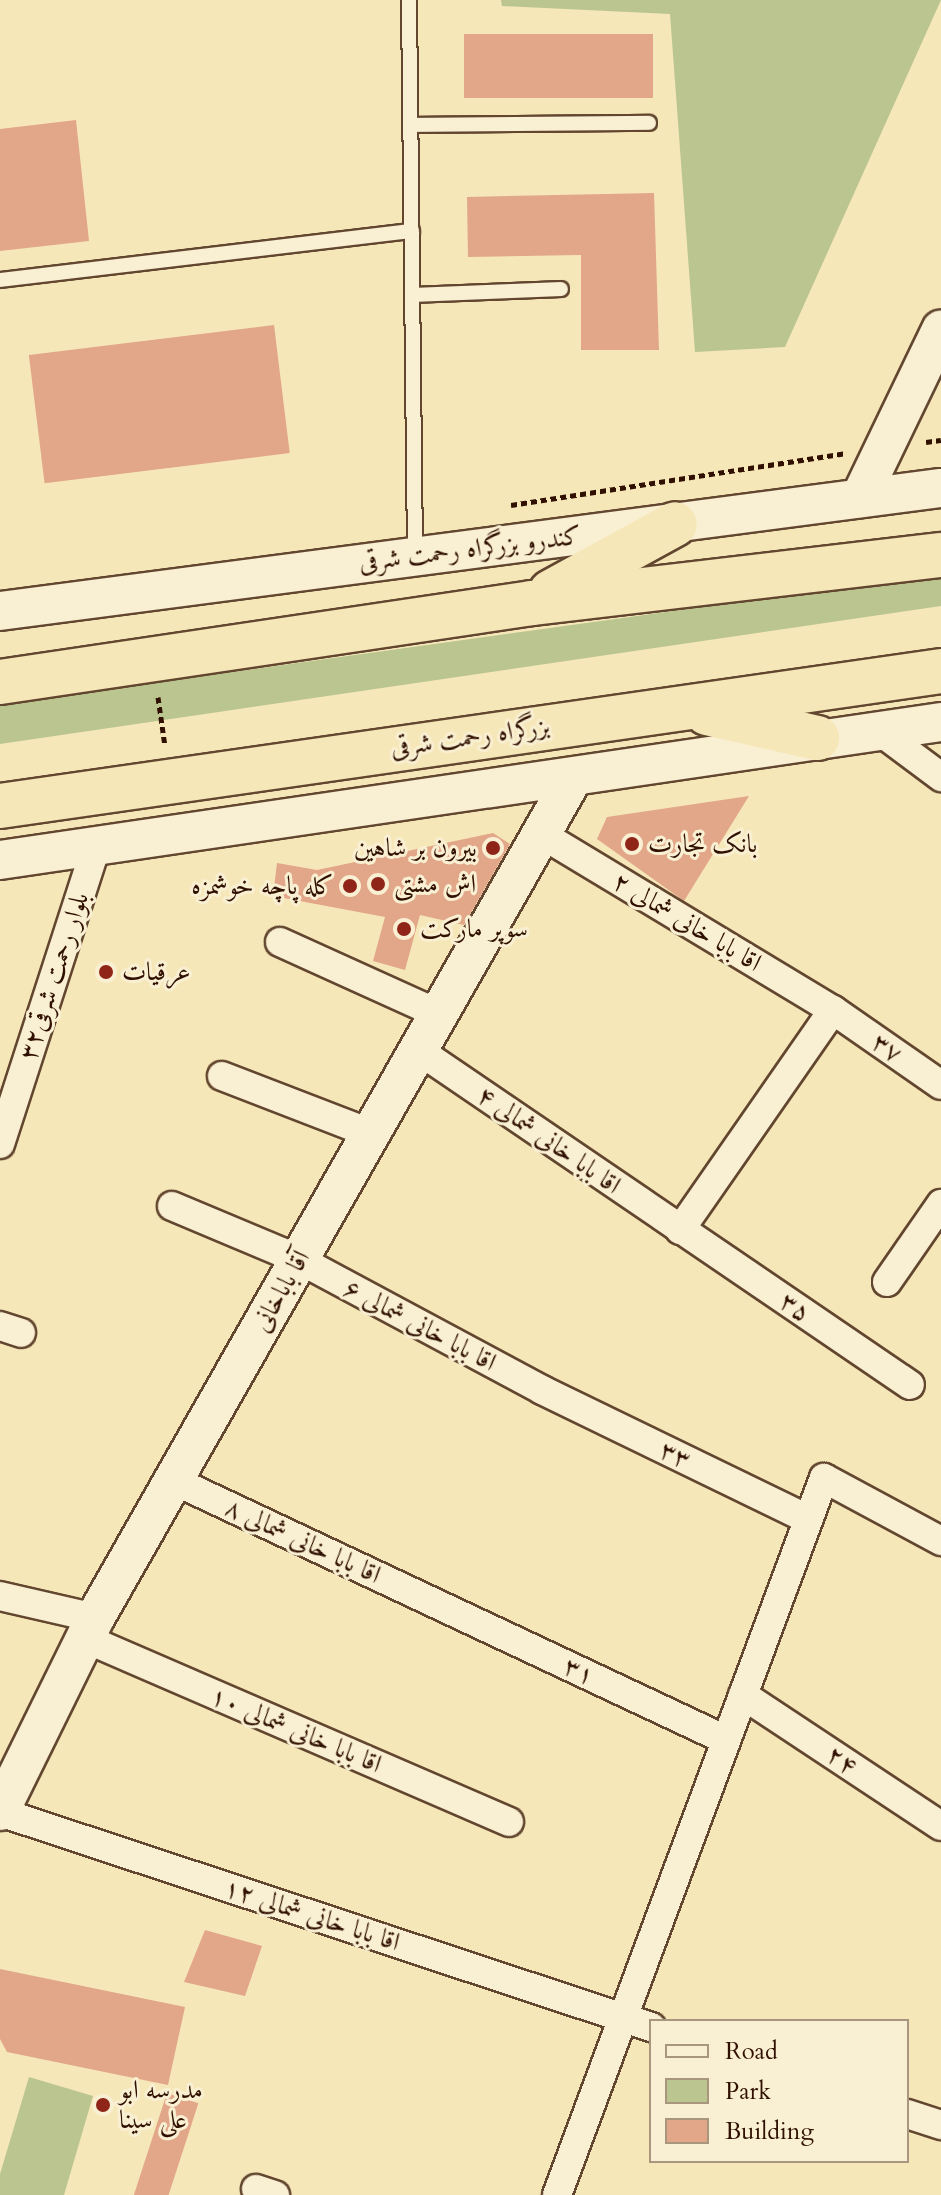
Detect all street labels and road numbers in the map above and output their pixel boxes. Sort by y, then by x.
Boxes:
street label: کندرو بزرگراه رحمت شرقی [357,520,583,578]
street label: بزرگراه رحمت شرقی [388,710,552,764]
street label: ۲ اقا بابا خانی شمالی [607,865,767,979]
street label: بلوار رحمت شرقی۳۲ [12,888,96,1064]
street label: ۳۷ [866,1026,908,1070]
street label: ۴ اقا بابا خانی شمالی [471,1079,627,1201]
street label: آقا باباخانی [245,1245,317,1337]
street label: ۶ اقا بابا خانی شمالی [339,1272,501,1378]
street label: ۳۵ [774,1286,816,1328]
street label: ۳۳ [654,1434,696,1476]
street label: ۸ اقا بابا خانی شمالی [220,1491,386,1591]
street label: ۳۱ [559,1650,599,1692]
street label: ۱۰ اقا بابا خانی شمالی [206,1680,386,1780]
street label: ۲۴ [821,1739,863,1781]
street label: ۱۲ اقا بابا خانی شمالی [220,1872,404,1958]

